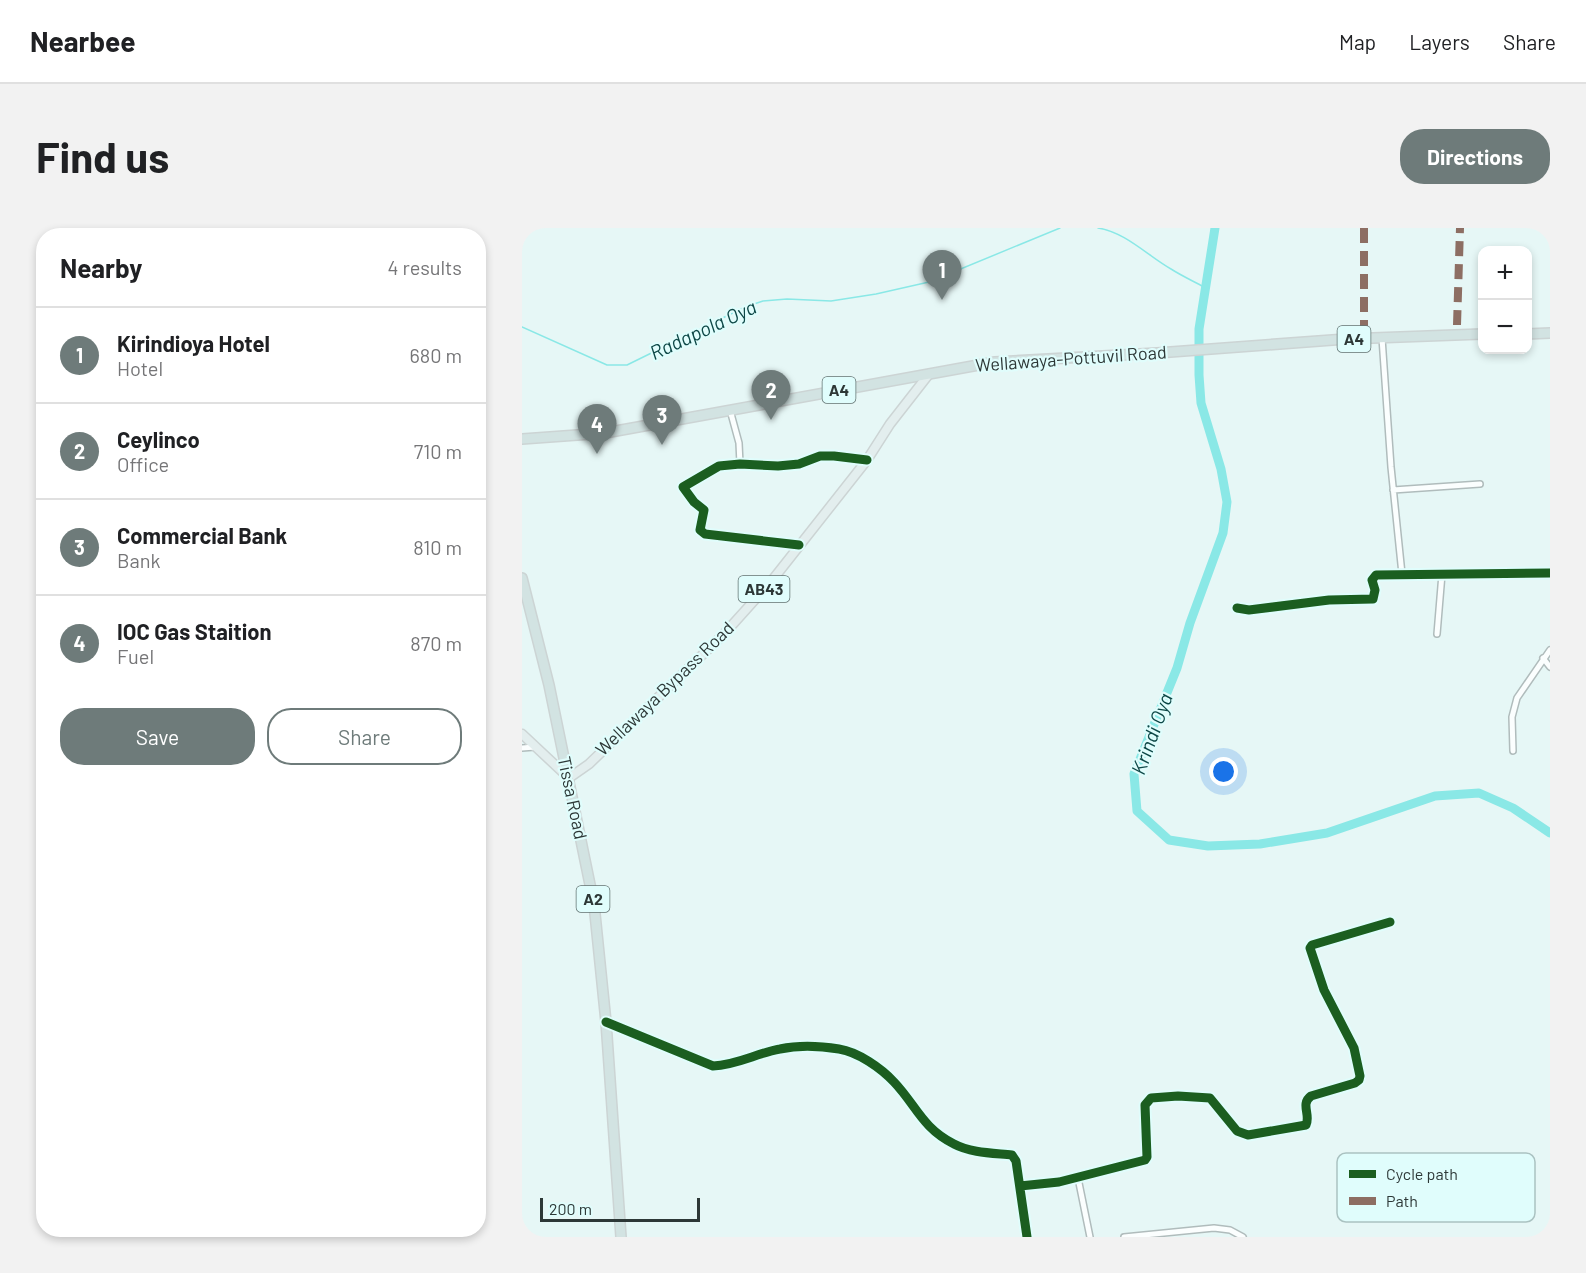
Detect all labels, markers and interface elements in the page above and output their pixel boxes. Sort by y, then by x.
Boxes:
text: Nearbee [30,24,136,58]
text: Map [1339,29,1376,54]
text: Layers [1409,29,1470,54]
text: Share [1503,29,1556,54]
button: Directions [1400,129,1550,184]
text: Find us [36,131,169,181]
map controls [1478,246,1532,354]
button: + [1478,246,1532,300]
pin: 1 [922,250,962,300]
text: Nearby [60,252,142,283]
text: 4 results [387,255,462,279]
water label: Radapola Oya [645,294,760,364]
button: − [1478,300,1532,354]
road number: A4 [1338,326,1370,352]
text: Kirindioya Hotel [117,330,270,356]
street label: Wellawaya-Pottuvil Road [975,340,1167,376]
text: 1 [76,343,83,367]
text: 680 m [409,343,462,367]
text: Hotel [117,356,163,380]
pin: 2 [752,370,790,420]
road number: A4 [822,377,856,403]
pin: 3 [642,396,682,445]
pin: 4 [578,404,616,454]
text: Ceylinco [117,426,200,452]
text: 2 [74,439,85,463]
text: 710 m [414,439,462,463]
text: Office [117,452,169,476]
text: Commercial Bank [117,522,287,548]
text: 3 [74,535,85,559]
text: 810 m [413,535,462,559]
text: Bank [117,548,160,572]
road number: AB43 [738,576,790,602]
street label: Wellawaya Bypass Road [591,617,738,760]
text: IOC Gas Staition [117,618,272,644]
text: 4 [73,631,86,655]
text: 870 m [410,631,462,655]
text: Fuel [117,644,154,668]
water label: Krindi Oya [1125,690,1177,778]
button: Save [60,708,255,765]
button: Share [267,708,462,765]
street label: Tissa Road [553,754,592,841]
your location [1209,757,1238,786]
road number: A2 [576,886,610,912]
legend [1337,1153,1535,1222]
text: Cycle path [1386,1164,1458,1183]
text: Path [1386,1191,1418,1210]
scale bar [540,1195,700,1222]
text: 200 m [549,1199,592,1218]

